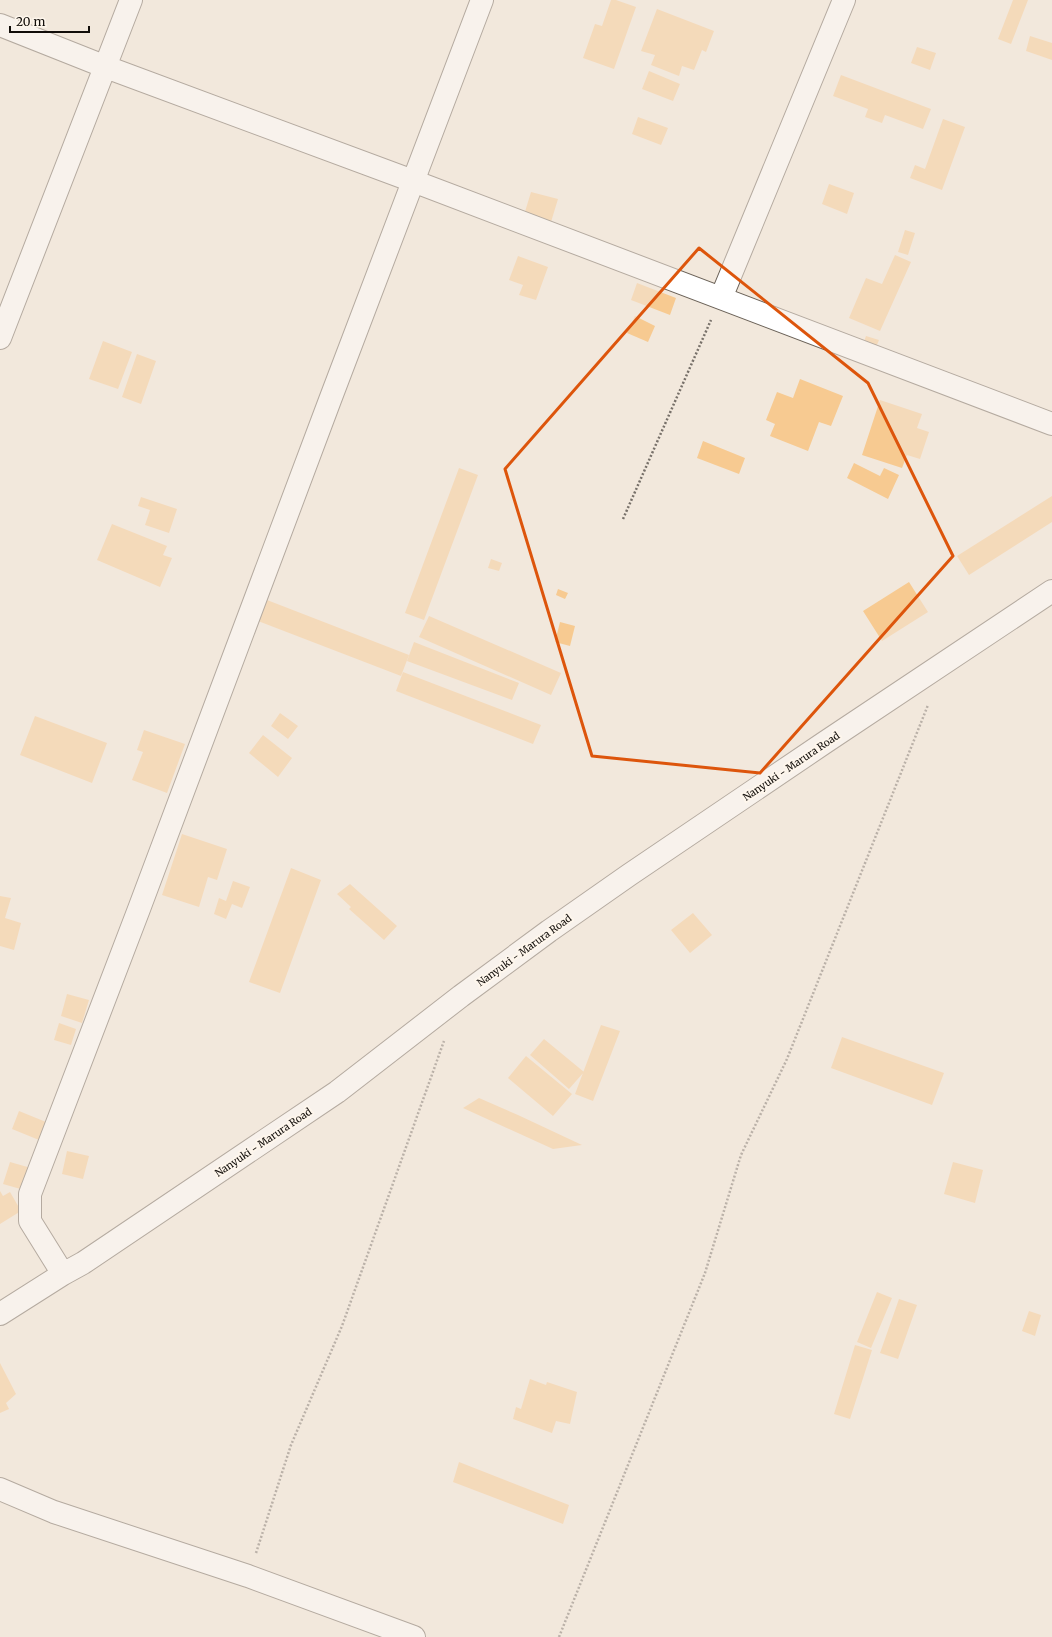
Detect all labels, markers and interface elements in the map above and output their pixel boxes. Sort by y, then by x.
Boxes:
scale bar [10,8,89,34]
text: 20 m [16,14,45,29]
street label: Nanyuki - Marura Road [740,729,842,804]
street label: Nanyuki - Marura Road [474,912,574,989]
street label: Nanyuki - Marura Road [212,1105,314,1180]

